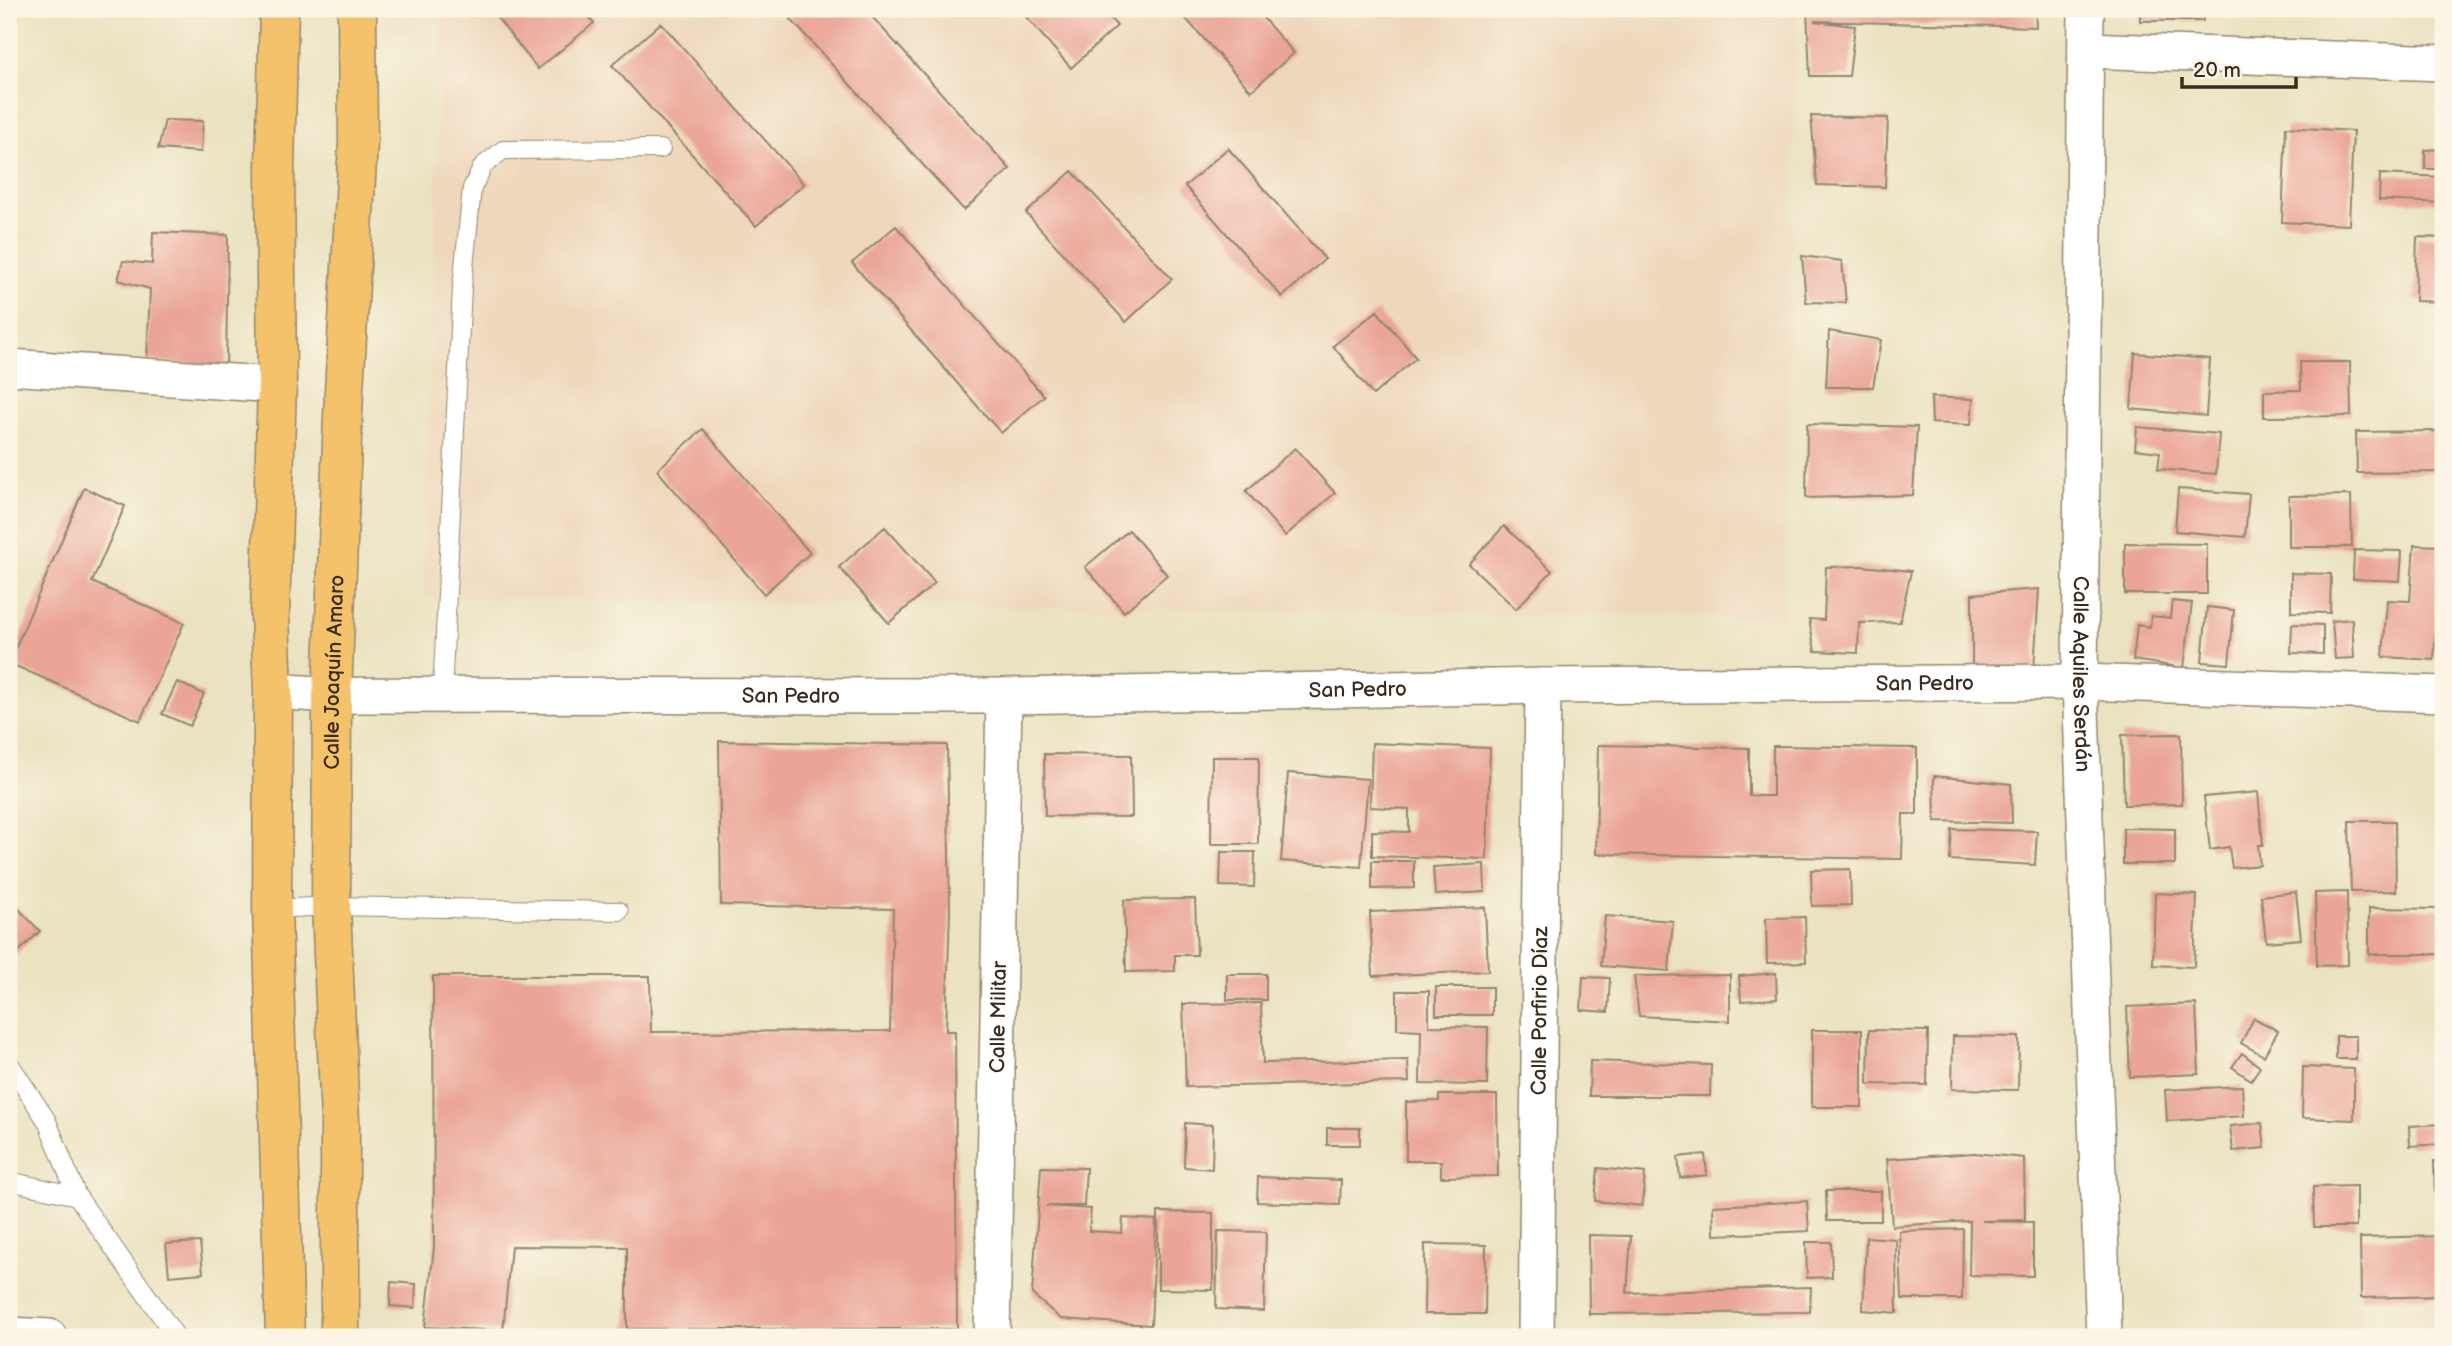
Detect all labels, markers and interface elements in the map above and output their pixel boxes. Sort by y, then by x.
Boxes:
scale bar [2182,46,2296,90]
text: 20 m [2193,58,2241,83]
street label: Calle Joaquín Amaro [320,574,350,770]
street label: Calle Aquiles Serdán [2067,576,2095,773]
street label: San Pedro [1876,671,1974,697]
street label: San Pedro [1309,677,1407,703]
street label: San Pedro [742,684,840,709]
street label: Calle Porfirio Díaz [1527,926,1553,1095]
street label: Calle Militar [985,960,1012,1073]

